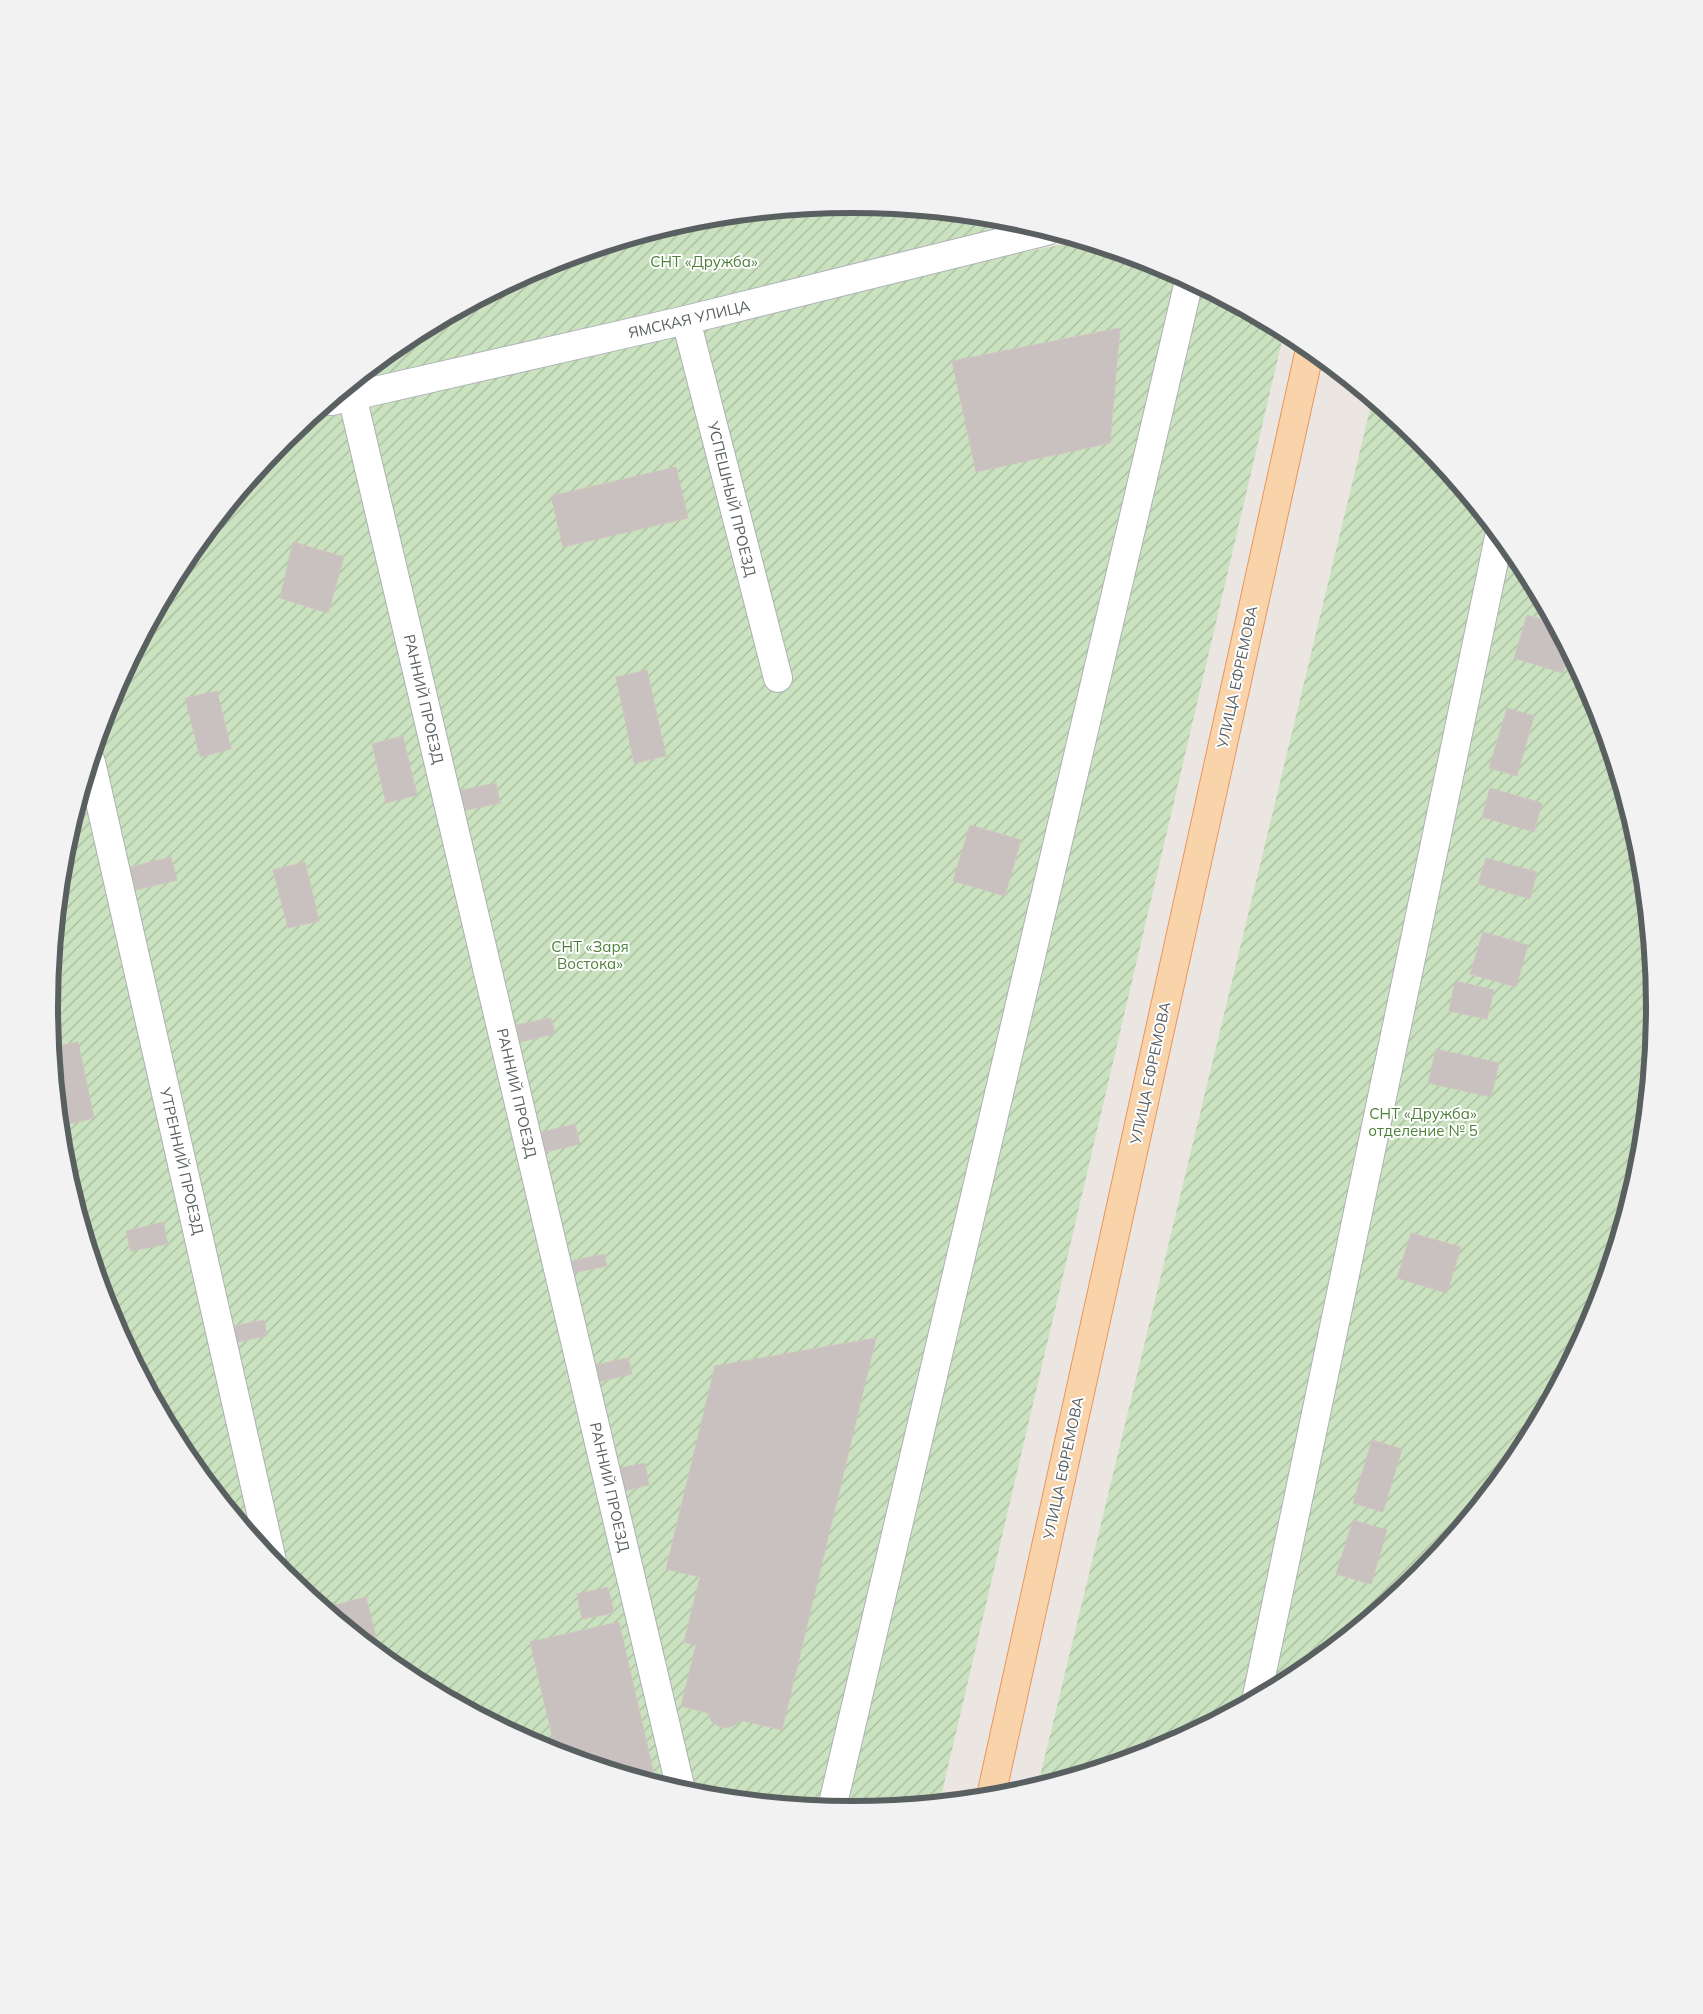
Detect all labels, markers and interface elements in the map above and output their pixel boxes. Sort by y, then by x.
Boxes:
park label: СНТ «Дружба» [650,252,758,271]
street label: ЯМСКАЯ УЛИЦА [626,296,752,342]
street label: УСПЕШНЫЙ ПРОЕЗД [703,418,760,579]
street label: УЛИЦА ЕФРЕМОВА [1212,604,1261,751]
street label: РАННИЙ ПРОЕЗД [400,632,448,766]
park label: СНТ «Заря Востока» [551,937,629,973]
street label: УЛИЦА ЕФРЕМОВА [1125,1000,1174,1147]
street label: РАННИЙ ПРОЕЗД [493,1026,541,1160]
street label: УТРЕННИЙ ПРОЕЗД [156,1085,208,1236]
park label: СНТ «Дружба» отделение № 5 [1368,1104,1478,1140]
street label: УЛИЦА ЕФРЕМОВА [1038,1395,1087,1542]
street label: РАННИЙ ПРОЕЗД [586,1420,634,1554]

